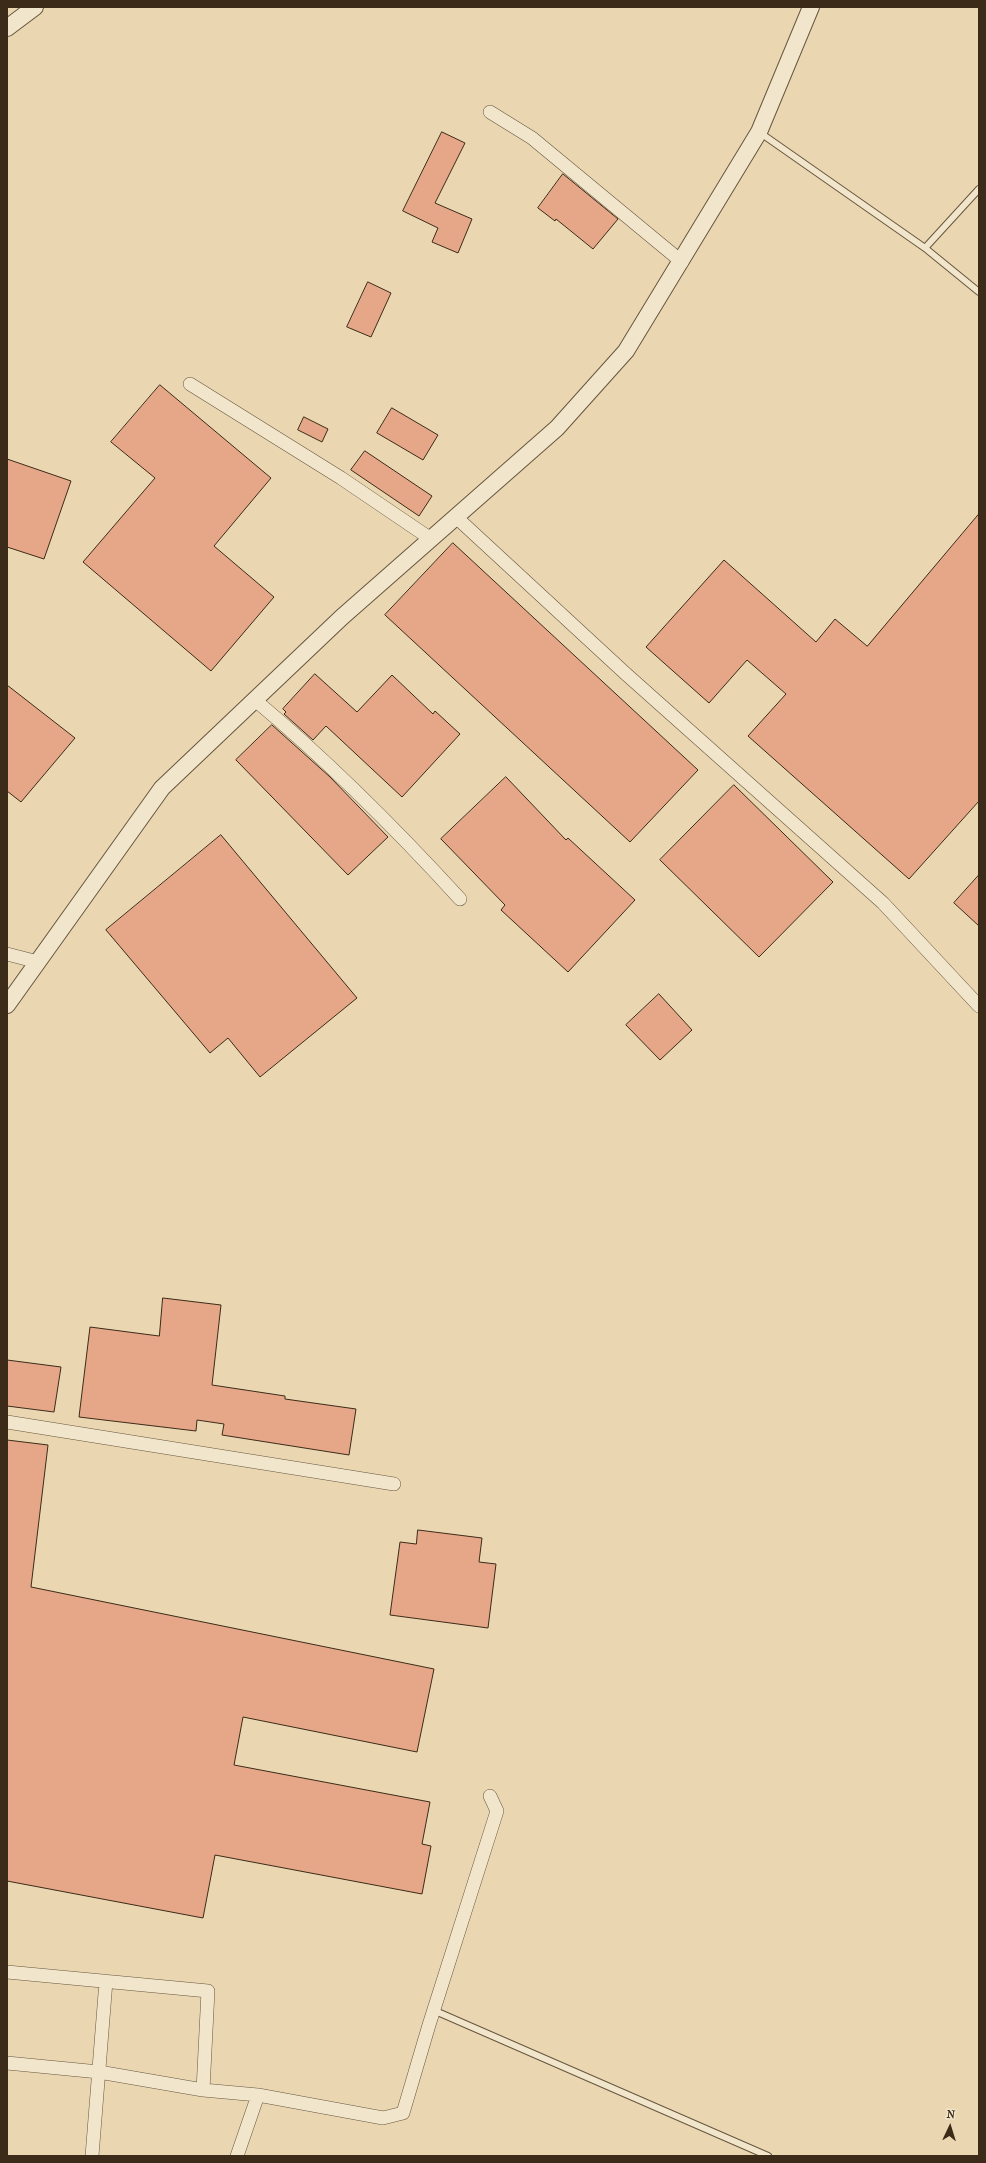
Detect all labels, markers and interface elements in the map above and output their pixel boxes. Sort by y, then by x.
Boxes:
north arrow [930,2107,970,2147]
text: N [946,2108,955,2121]

